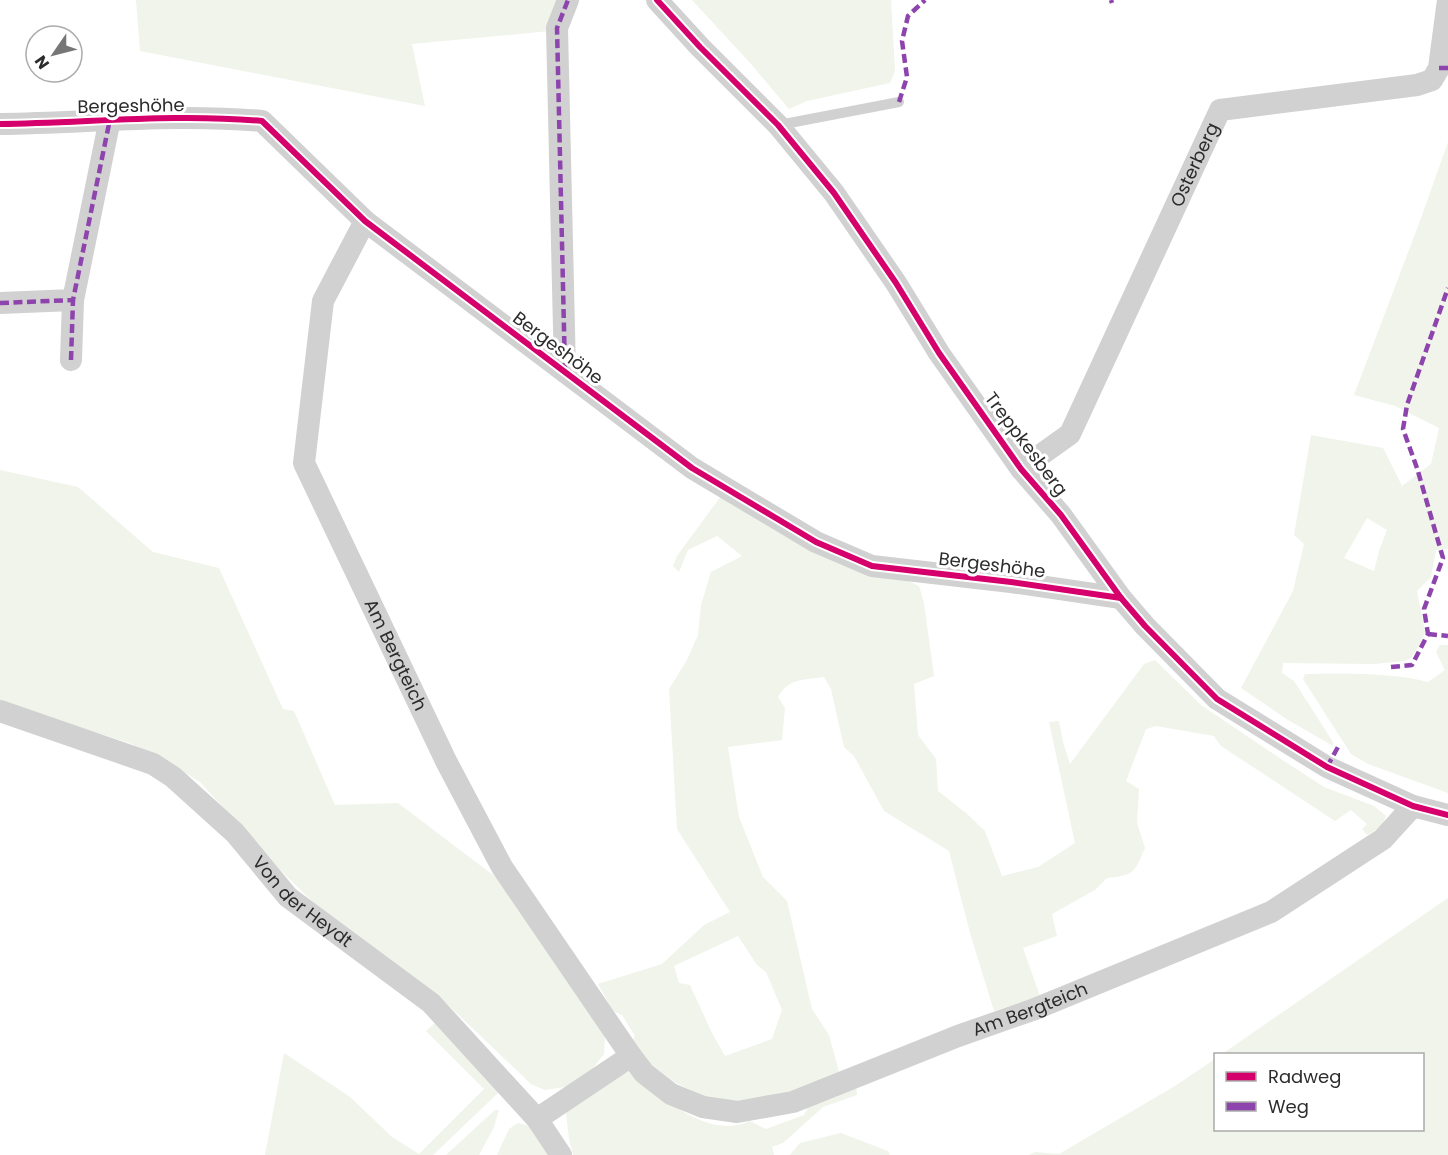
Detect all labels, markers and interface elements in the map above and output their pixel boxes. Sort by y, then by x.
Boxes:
north arrow [24,24,84,84]
text: N [29,51,55,74]
street label: Bergeshöhe [77,92,185,119]
street label: Osterberg [1164,118,1225,211]
street label: Bergeshöhe [508,305,609,390]
street label: Treppkesberg [979,387,1074,501]
street label: Bergeshöhe [937,546,1047,583]
street label: Am Bergteich [359,595,433,715]
street label: Von der Heydt [247,850,358,953]
street label: Am Bergteich [969,976,1091,1042]
legend [1214,1053,1424,1131]
text: Radweg [1268,1064,1341,1089]
text: Weg [1268,1094,1309,1119]

